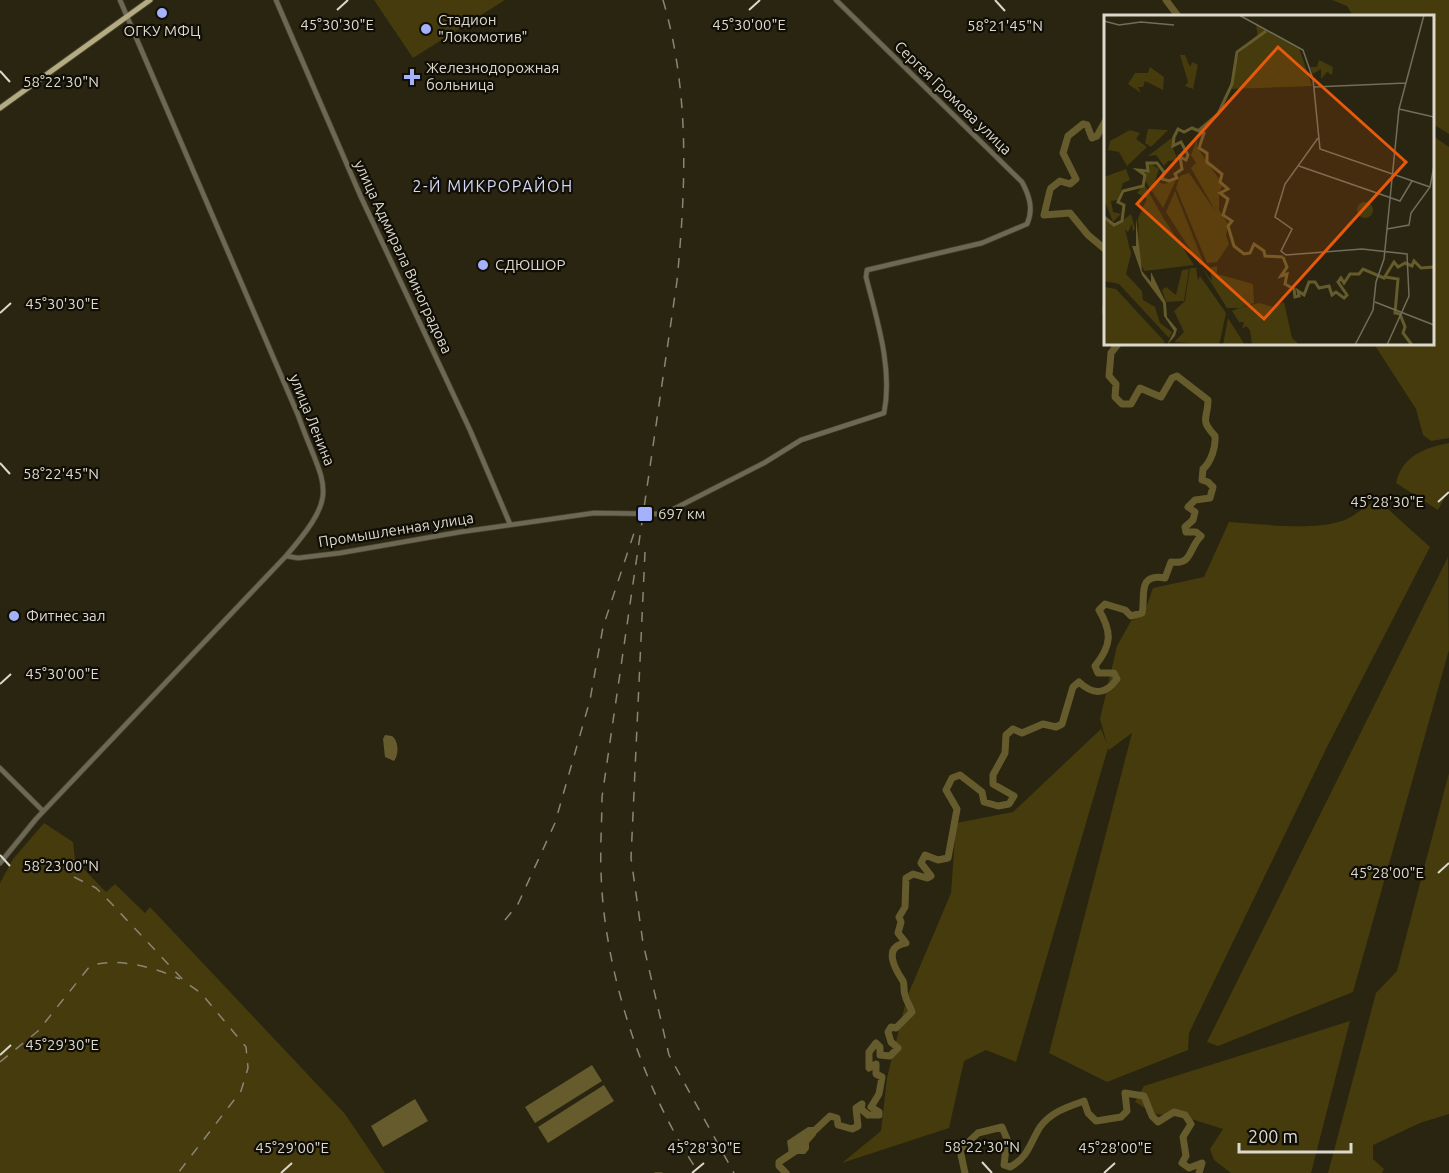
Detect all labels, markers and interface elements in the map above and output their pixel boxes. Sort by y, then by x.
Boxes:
marker: ОГКУ МФЦ [155,6,169,20]
place label: Стадион "Локомотив" [438,11,528,45]
inset map [1104,15,1434,345]
text: 45°30'30"E [300,16,374,33]
text: 45°30'00"E [712,16,786,33]
text: 58°21'45"N [967,17,1043,34]
place label: ОГКУ МФЦ [124,22,201,39]
marker: Стадион "Локомотив" [419,22,433,36]
street label: Сергея Громова улица [891,37,1015,158]
place label: Железнодорожная больница [426,59,559,93]
marker: Железнодорожная больница [403,68,421,86]
text: 58°22'30"N [23,73,99,90]
street label: улица Адмирала Виноградова [351,157,456,356]
district label: 2-Й МИКРОРАЙОН [412,176,574,195]
place label: СДЮШОР [495,256,565,273]
marker: СДЮШОР [476,258,490,272]
text: 45°30'30"E [25,295,99,312]
street label: улица Ленина [286,372,339,468]
text: 58°22'45"N [23,465,99,482]
text: 45°28'30"E [1350,493,1424,510]
marker: 697 км [636,505,654,523]
place label: 697 км [658,505,705,522]
street label: Промышленная улица [317,509,475,550]
place label: Фитнес зал [26,607,106,624]
marker: Фитнес зал [7,609,21,623]
text: 45°30'00"E [25,665,99,682]
text: 58°23'00"N [23,857,99,874]
text: 45°28'00"E [1350,864,1424,881]
text: 45°29'30"E [25,1036,99,1053]
scale bar [1239,1116,1352,1154]
text: 200 m [1248,1126,1298,1146]
text: 58°22'30"N [944,1138,1020,1155]
text: 45°29'00"E [255,1139,329,1156]
text: 45°28'30"E [667,1139,741,1156]
text: 45°28'00"E [1078,1139,1152,1156]

